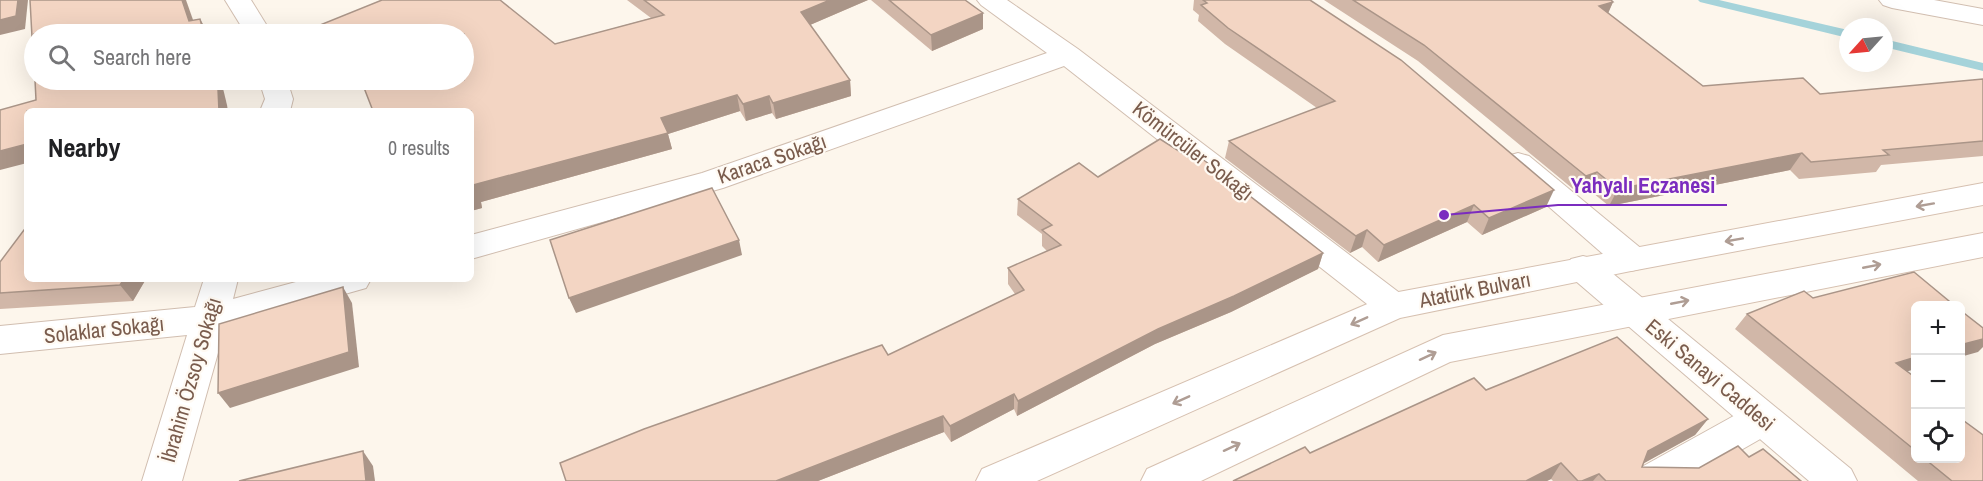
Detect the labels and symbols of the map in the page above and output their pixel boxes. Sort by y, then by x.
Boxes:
north arrow [1839,18,1893,72]
street label: Kömürcüler Sokağı [1127,94,1260,207]
street label: Karaca Sokağı [714,126,830,191]
callout: Yahyalı Eczanesi [1558,165,1727,205]
text: Yahyalı Eczanesi [1571,170,1715,200]
one-way arrow [1916,200,1936,211]
one-way arrow [1724,235,1744,246]
one-way arrow [1861,260,1881,271]
street label: Atatürk Bulvarı [1416,264,1533,315]
street label: İbrahim Özsoy Sokağı [153,294,228,466]
one-way arrow [1670,296,1689,307]
street label: Solaklar Sokağı [42,309,165,350]
street label: Eski Sanayi Caddesi [1639,312,1781,437]
one-way arrow [1351,316,1369,327]
one-way arrow [1419,349,1437,361]
one-way arrow [1172,394,1190,406]
one-way arrow [1223,441,1241,453]

